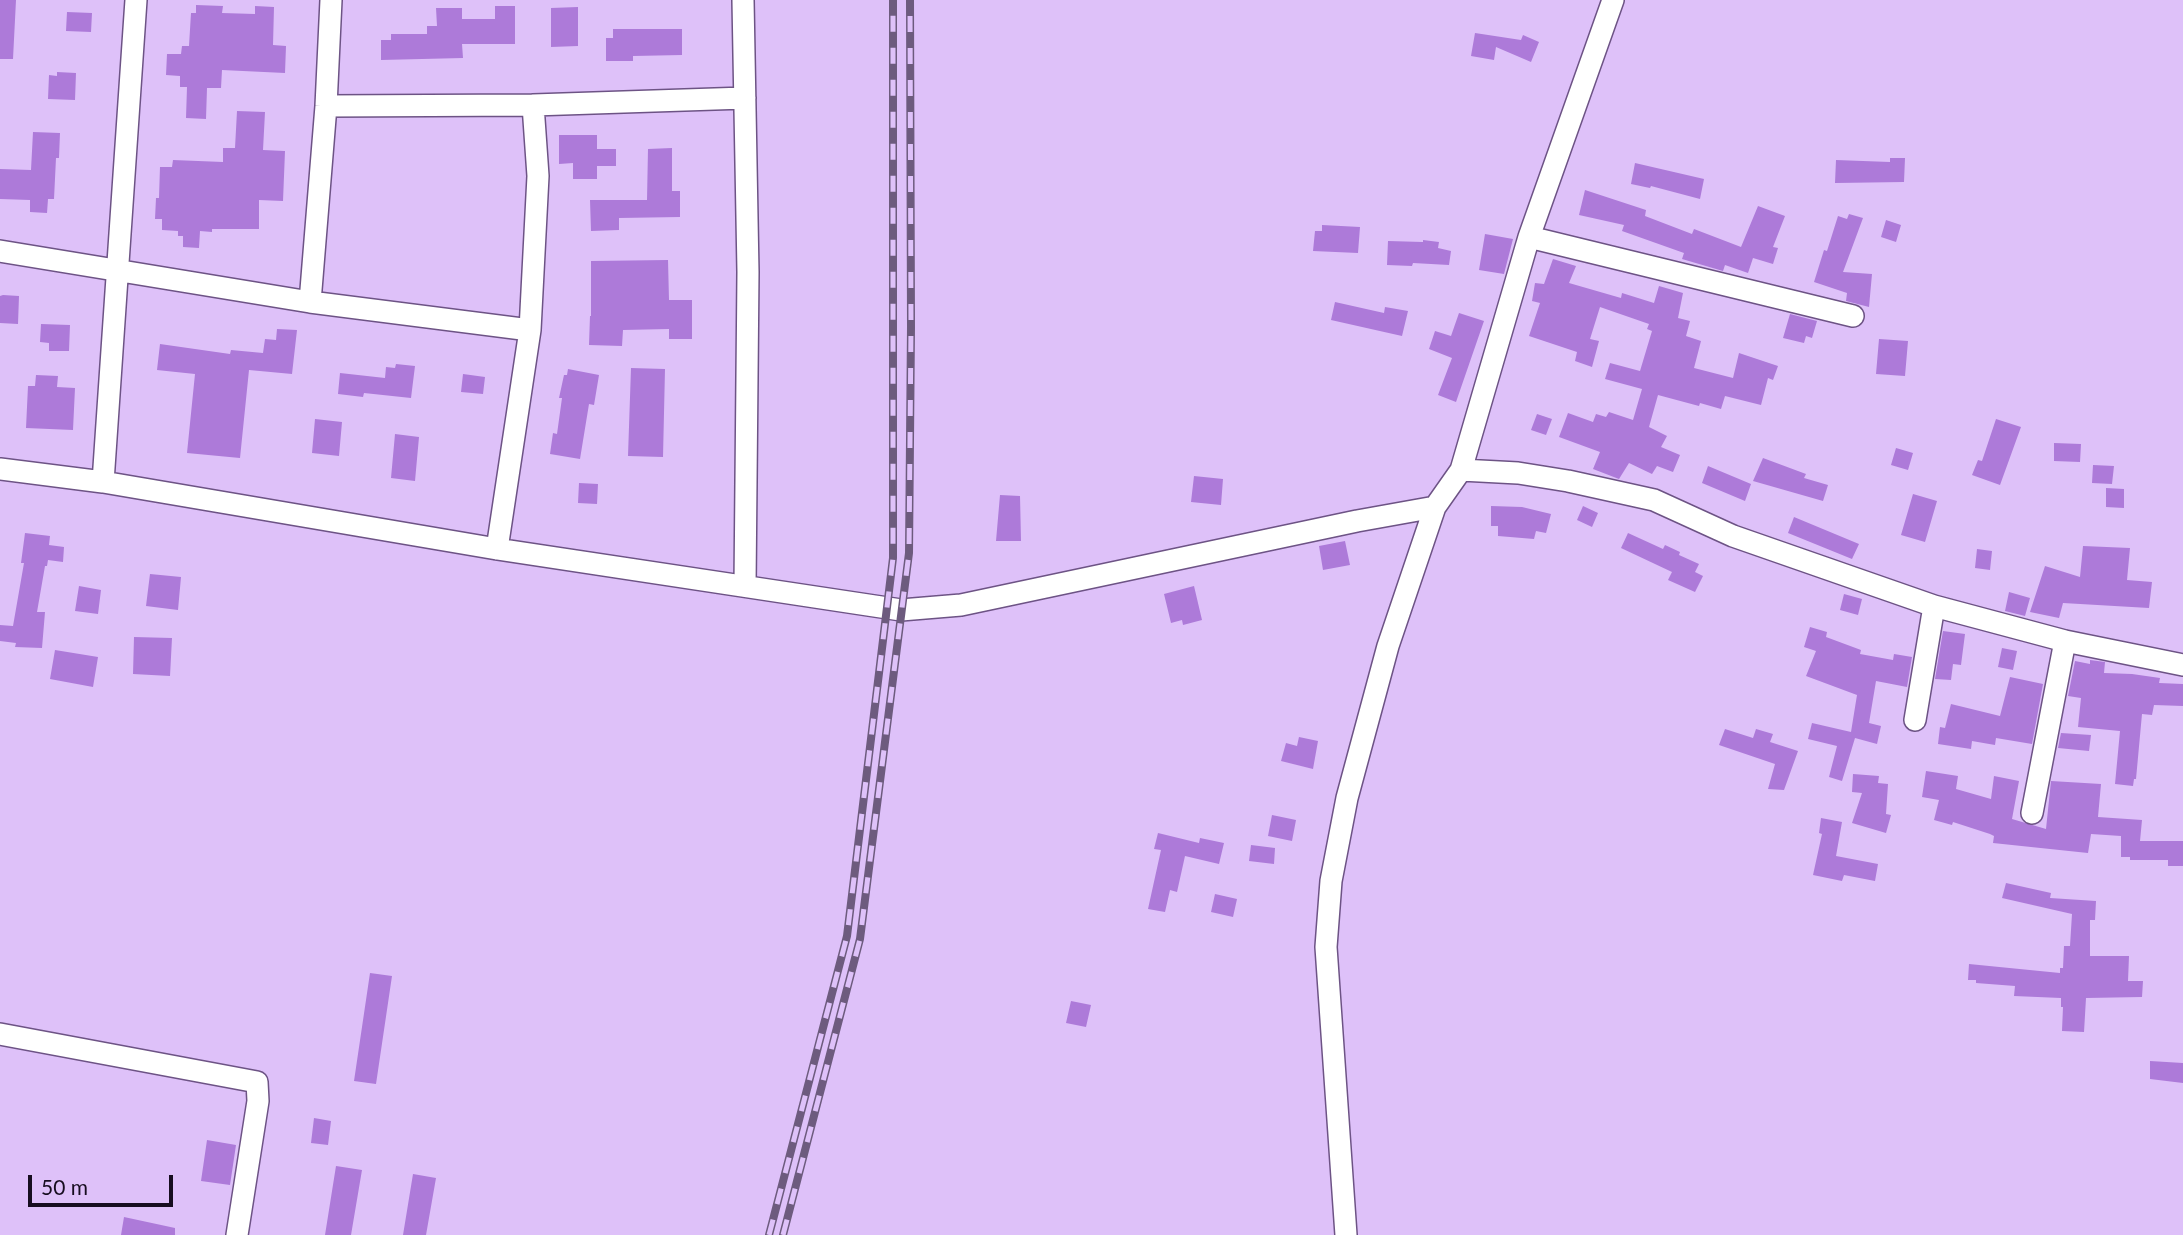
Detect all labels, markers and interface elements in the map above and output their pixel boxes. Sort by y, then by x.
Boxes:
scale bar [32,1162,177,1206]
text: 50 m [41,1174,88,1199]

